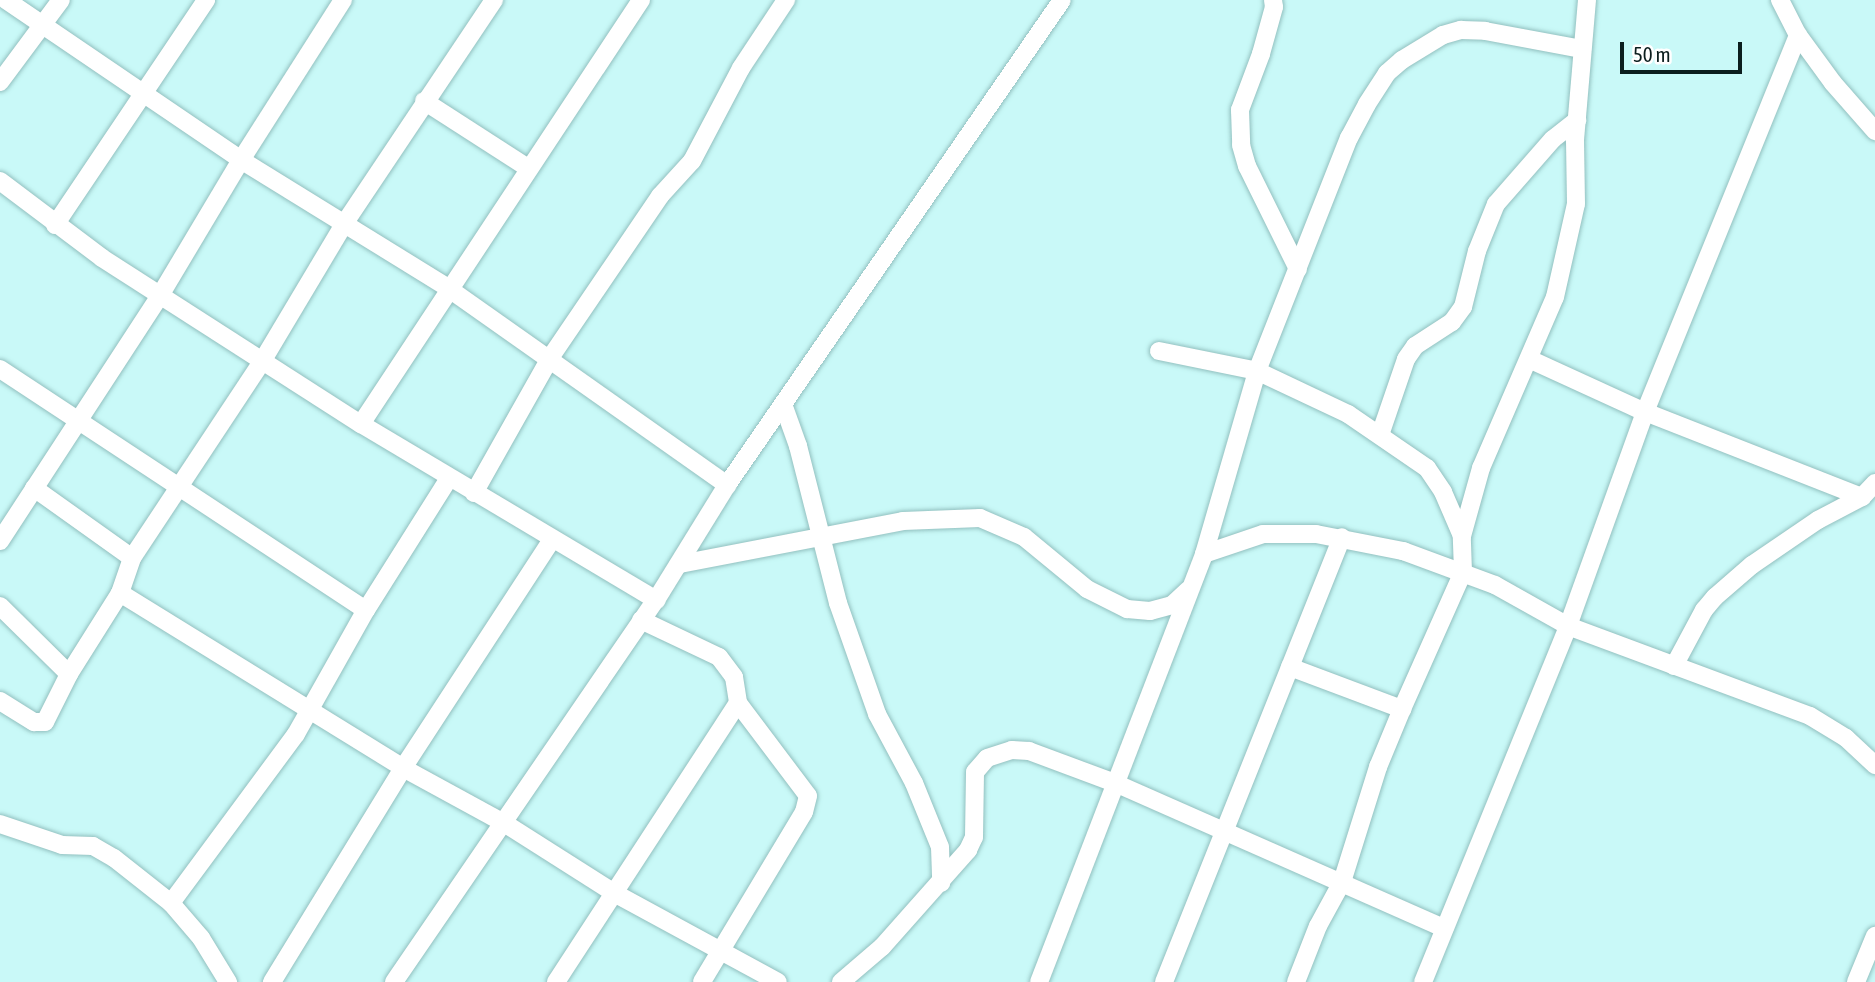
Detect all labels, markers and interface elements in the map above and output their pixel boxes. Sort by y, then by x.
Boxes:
scale bar [1623,28,1745,72]
text: 50 m [1633,42,1671,66]

